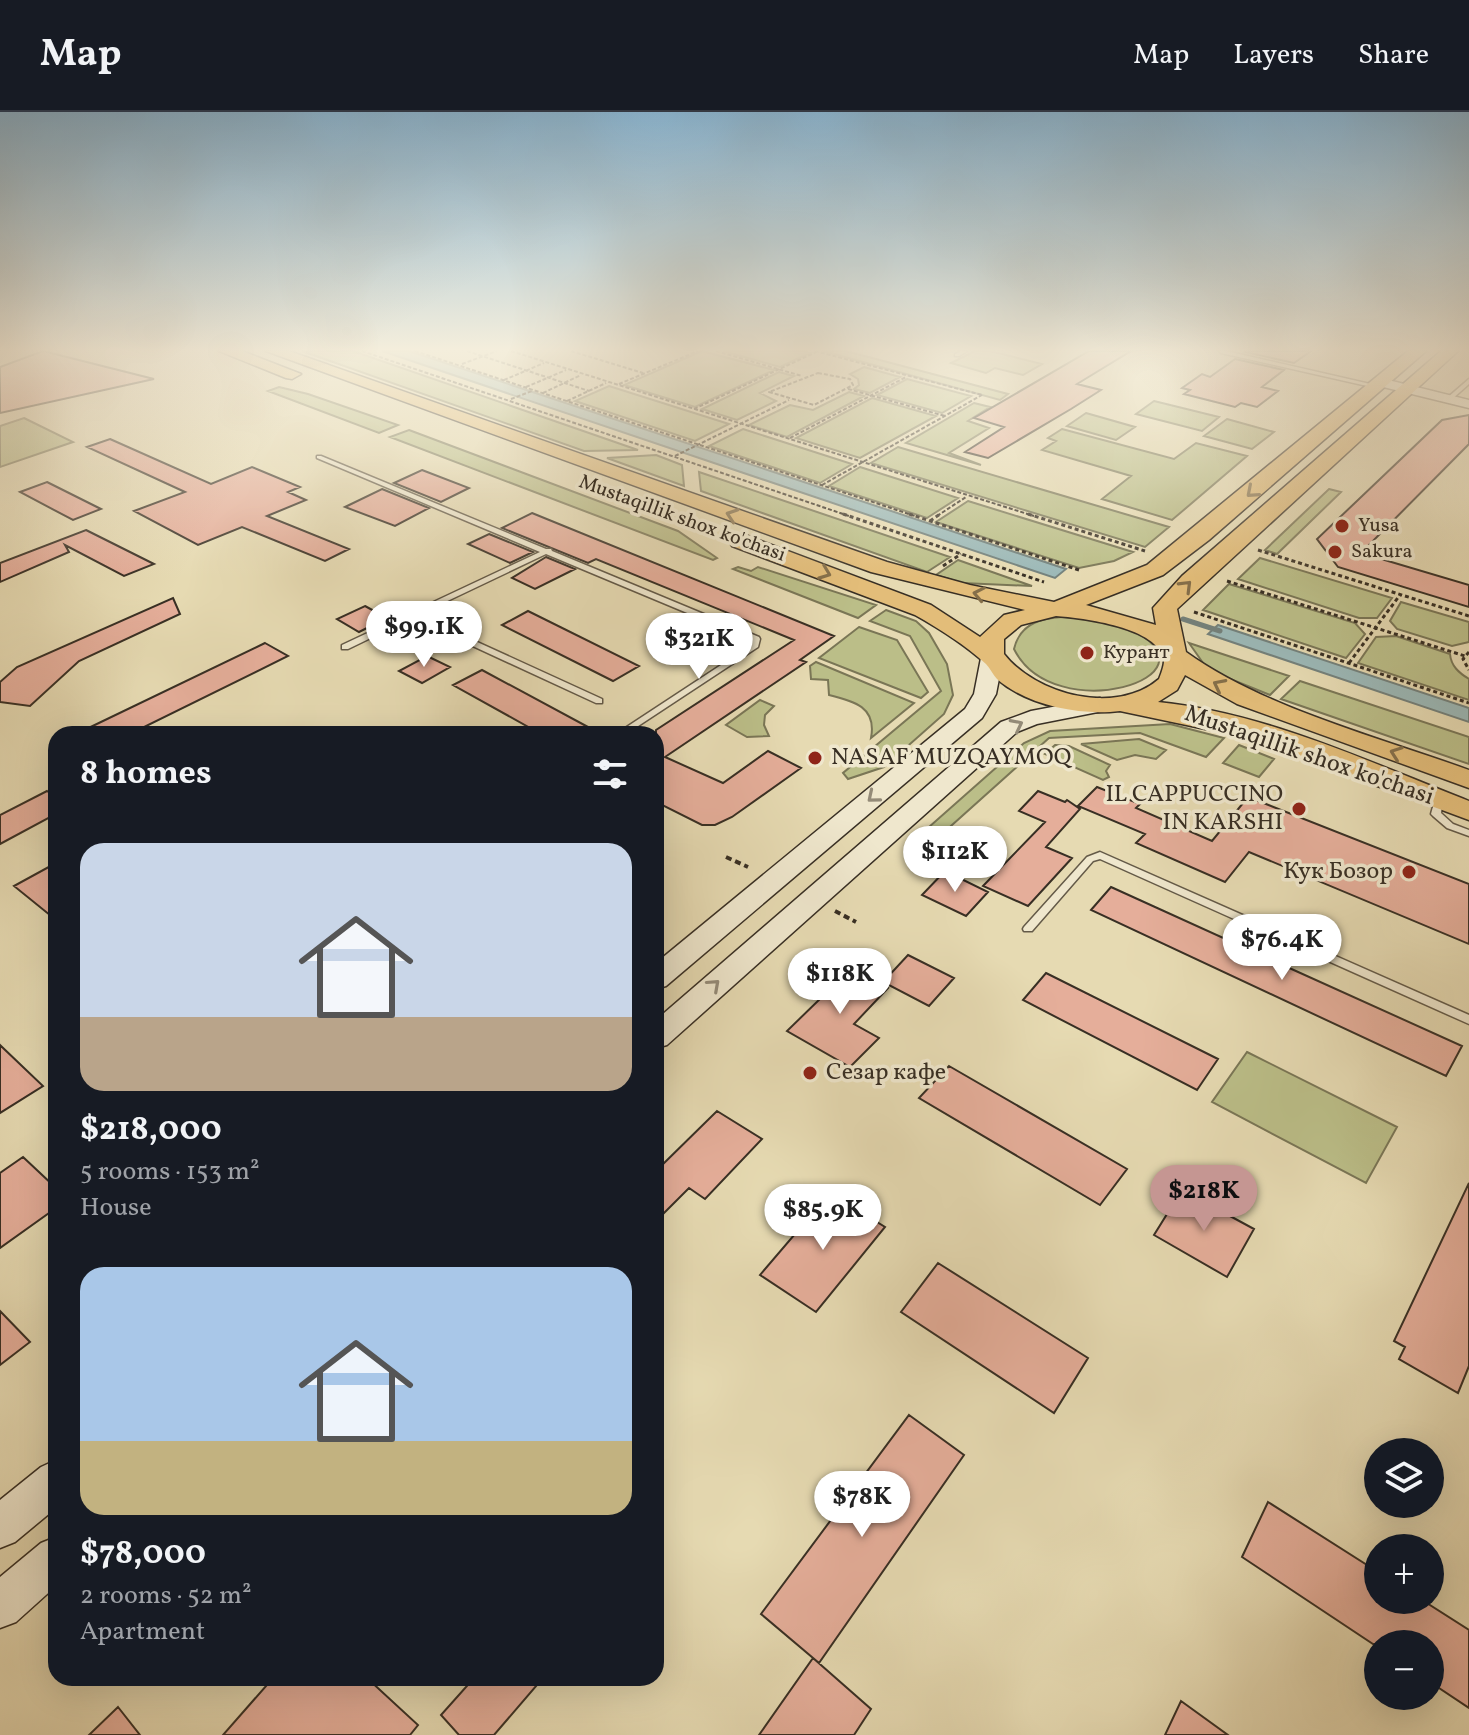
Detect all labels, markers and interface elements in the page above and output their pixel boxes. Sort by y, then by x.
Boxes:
text: Map [40,29,121,82]
text: Map [1133,36,1189,75]
text: Layers [1233,36,1314,75]
text: Share [1358,36,1429,75]
street label: Mustaqillik shox ko'chasi [575,469,789,569]
one-way arrow [1246,482,1261,497]
one-way arrow [725,508,739,525]
place label: Yusa [1358,512,1399,540]
marker: Yusa [1333,517,1351,535]
place label: Sakura [1351,538,1413,566]
marker: Sakura [1326,543,1344,561]
one-way arrow [817,563,831,580]
one-way arrow [1177,581,1191,595]
one-way arrow [972,586,986,603]
pin: $99.1K [359,601,489,669]
text: $99.1K [384,609,464,645]
pin: $321K [643,613,755,681]
text: $321K [664,621,734,657]
place label: Курант [1103,639,1170,667]
marker: Курант [1078,644,1096,662]
one-way arrow [1212,680,1227,695]
street label: Mustaqillik shox ko'chasi [1180,697,1438,815]
one-way arrow [1009,719,1024,734]
place label: NASAF MUZQAYMOQ [831,741,1073,775]
one-way arrow [1390,747,1404,763]
marker: NASAF MUZQAYMOQ [806,749,824,767]
text: 8 homes [80,751,212,798]
icon: filters [588,752,632,796]
place label: IL CAPPUCCINO IN KARSHI [1105,778,1283,840]
one-way arrow [868,787,882,802]
marker: IL CAPPUCCINO IN KARSHI [1290,800,1308,818]
pin: $112K [899,826,1011,894]
text: $112K [921,834,989,870]
place label: Кук Бозор [1283,855,1393,889]
marker: Кук Бозор [1400,863,1418,881]
icon: home [284,895,428,1039]
pin: $76.4K [1217,914,1347,982]
text: $76.4K [1241,922,1323,958]
pin: $118K [784,948,896,1016]
text: $118K [806,956,874,992]
one-way arrow [705,980,720,995]
place label: Сезар кафе [826,1056,946,1090]
marker: Сезар кафе [801,1064,819,1082]
text: $218,000 [80,1107,222,1154]
text: 5 rooms · 153 m² [80,1154,260,1190]
pin: $218K [1148,1165,1260,1233]
text: $218K [1168,1173,1240,1209]
pin: $85.9K [758,1184,888,1252]
text: House [80,1190,152,1226]
text: $85.9K [782,1192,864,1228]
icon: home [284,1319,428,1463]
map controls [1364,1438,1444,1710]
button: layers [1364,1438,1444,1518]
pin: $78K [815,1471,909,1539]
text: $78K [832,1479,892,1515]
text: $78,000 [80,1531,206,1578]
button: + [1364,1534,1444,1614]
text: 2 rooms · 52 m² [80,1578,252,1614]
text: Apartment [80,1614,205,1650]
button: − [1364,1630,1444,1710]

